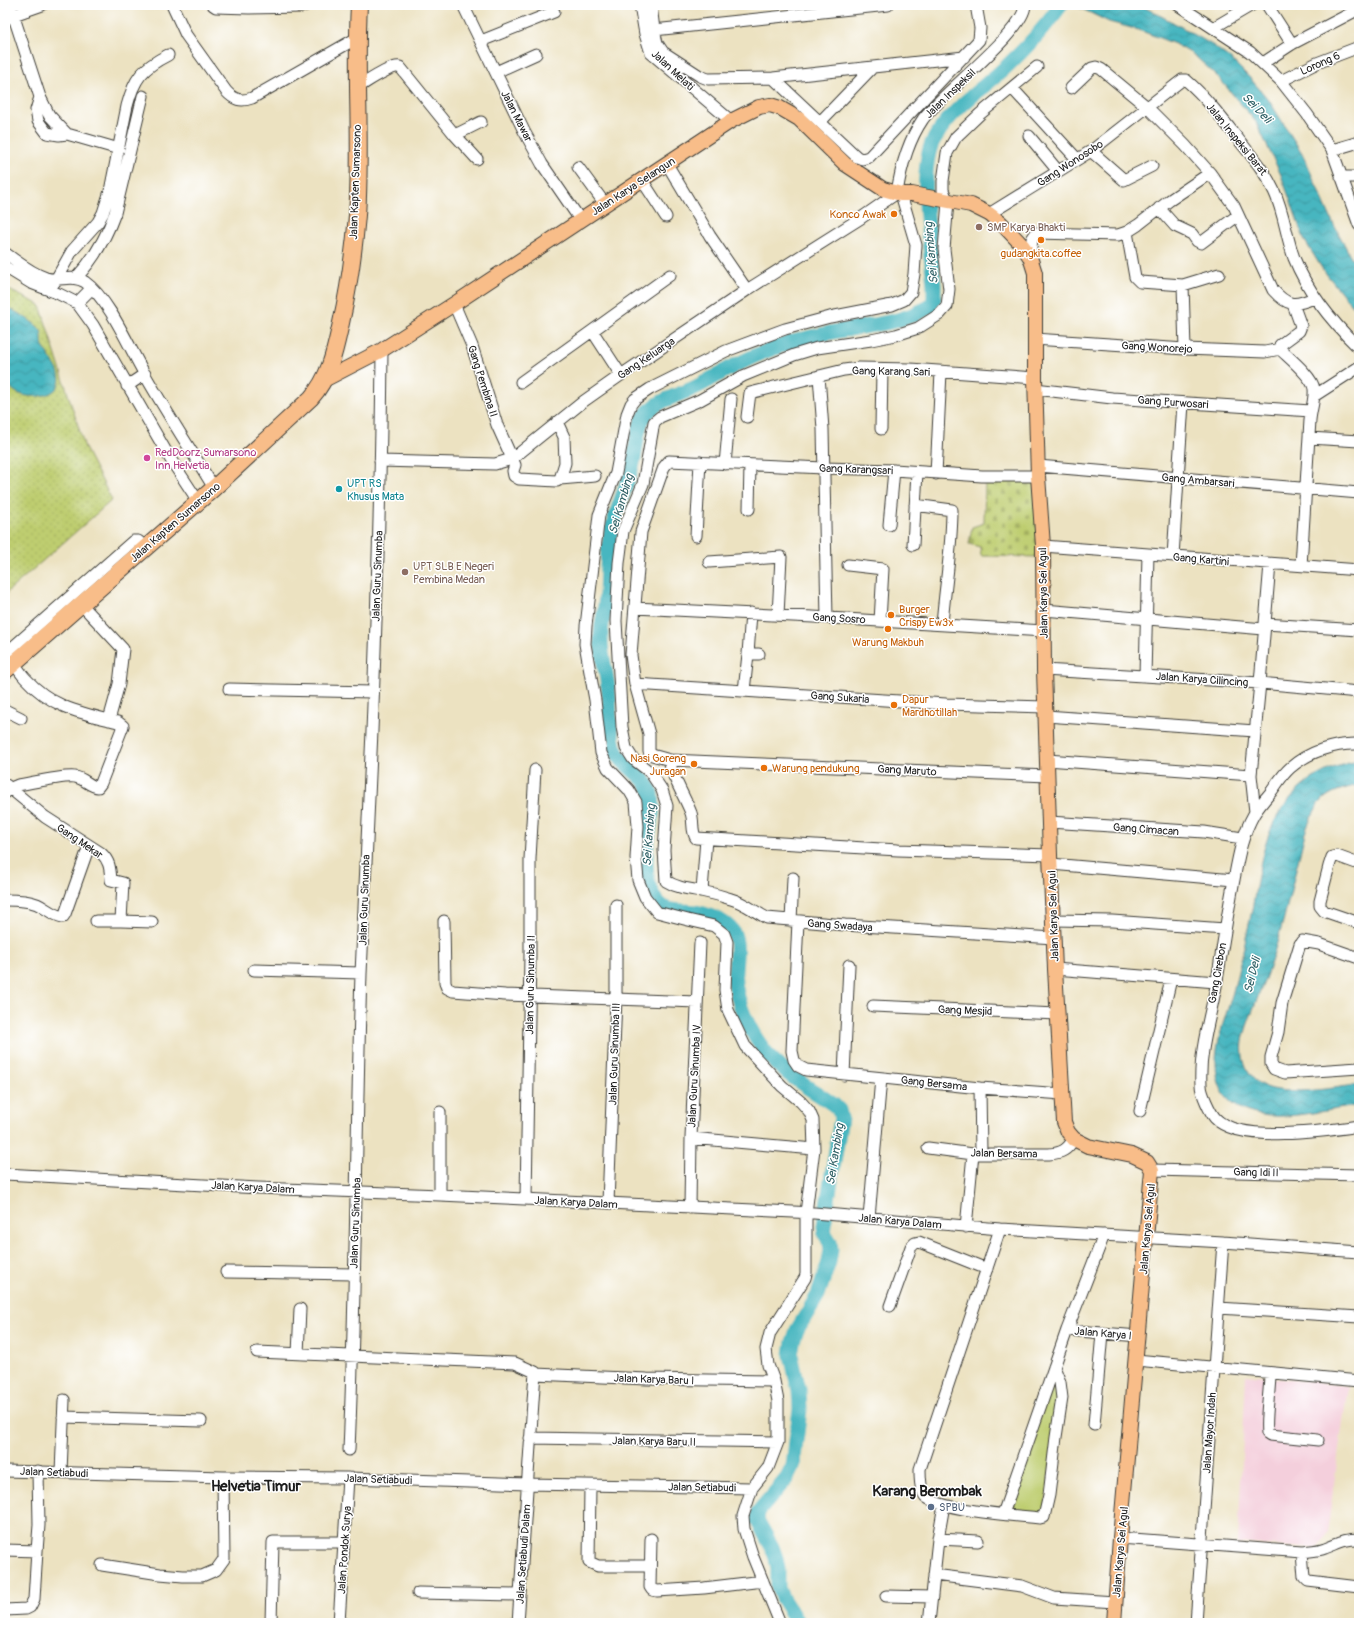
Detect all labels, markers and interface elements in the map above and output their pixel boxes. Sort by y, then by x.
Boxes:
street label: Jalan Melati [649,47,697,93]
street label: Lorong 6 [1298,49,1342,78]
street label: Jalan InspeksiI [922,66,978,121]
street label: Jalan Mawar [498,88,535,144]
water label: Sei Deli [1239,90,1276,128]
street label: Jalan Inspeksi Barat [1203,100,1270,179]
street label: Jalan Kapten Sumarsono [347,124,364,240]
street label: Gang Wonosobo [1035,137,1106,190]
street label: Jalan Karya Selangun [589,155,678,218]
place label: Konco Awak [830,208,886,221]
marker: Konco Awak [889,209,899,219]
water label: Sei Kambing [921,221,942,284]
place label: SMP Karya Bhakti [987,221,1065,234]
marker: SMP Karya Bhakti [974,222,984,232]
marker: gudangkita.coffee [1036,235,1046,245]
place label: gudangkita.coffee [1000,247,1082,260]
street label: Gang Keluarga [615,335,677,382]
street label: Gang Wonorejo [1121,339,1193,356]
street label: Gang Pembina II [465,344,500,419]
street label: Gang Karang Sari [852,364,930,379]
street label: Gang Purwosari [1137,394,1209,411]
place label: RedDoorz Sumarsono Inn Helvetia [155,446,257,472]
marker: RedDoorz Sumarsono Inn Helvetia [142,453,152,463]
street label: Gang Karangsari [819,462,893,477]
water label: Sei Kambing [606,471,637,536]
street label: Gang Ambarsari [1161,471,1235,490]
place label: UPT RS Khusus Mata [347,477,404,503]
street label: Jalan Kapten Sumarsono [128,480,223,565]
marker: UPT RS Khusus Mata [334,484,344,494]
street label: Jalan Guru Sinumba [369,530,386,622]
street label: Jalan Karya Sei Agul [1036,547,1051,639]
street label: Gang Kartini [1172,551,1230,568]
place label: UPT SLB E Negeri Pembina Medan [413,560,494,586]
marker: UPT SLB E Negeri Pembina Medan [400,567,410,577]
place label: Burger Crispy Ew3x [899,603,954,629]
marker: Burger Crispy Ew3x [886,610,896,620]
street label: Gang Sosro [812,611,866,626]
marker: Warung Makbuh [883,624,893,634]
place label: Warung Makbuh [852,636,924,649]
street label: Jalan Karya Cilincing [1155,670,1249,689]
street label: Gang Sukaria [810,689,870,706]
place label: Dapur Mardhotillah [902,693,957,719]
marker: Dapur Mardhotillah [889,700,899,710]
place label: Nasi Goreng Juragan [630,752,686,778]
marker: Nasi Goreng Juragan [689,759,699,769]
place label: Warung pendukung [772,762,860,775]
street label: Gang Maruto [877,762,937,779]
marker: Warung pendukung [759,763,769,773]
water label: Sei Kambing [640,803,659,866]
street label: Gang Mekar [54,821,105,862]
street label: Gang Cimacan [1112,821,1179,838]
street label: Jalan Guru Sinumba [356,854,373,946]
street label: Jalan Karya Sei Agul [1045,870,1062,962]
street label: Gang Swadaya [807,917,873,934]
street label: Jalan Guru Sinumba II [523,935,538,1035]
street label: Gang Cirebon [1206,942,1229,1005]
water label: Sei Deli [1241,954,1265,994]
street label: Jalan Guru Sinumba III [606,1002,623,1106]
street label: Gang Mesjid [938,1003,992,1018]
street label: Jalan Guru Sinumba IV [685,1024,704,1128]
street label: Gang Bersama [900,1074,968,1093]
water label: Sei Kambing [823,1121,848,1186]
street label: Jalan Bersama [970,1146,1038,1161]
street label: Gang Idi II [1233,1166,1279,1179]
street label: Jalan Guru Sinumba [347,1177,364,1269]
street label: Jalan Karya Dalam [211,1179,295,1196]
street label: Jalan Karya Sei Agul [1137,1183,1158,1275]
street label: Jalan Karya Dalam [534,1194,618,1211]
street label: Jalan Karya Dalam [858,1211,942,1232]
street label: Jalan Karya I [1074,1325,1132,1342]
street label: Jalan Karya Baru I [613,1372,694,1387]
street label: Jalan Mayor Indah [1200,1392,1219,1474]
street label: Jalan Karya Baru II [612,1434,696,1449]
street label: Jalan Setiabudi [20,1465,88,1480]
street label: Jalan Setiabudi [344,1472,412,1487]
district label: Helvetia Timur [211,1477,302,1496]
street label: Jalan Setiabudi [668,1480,736,1495]
district label: Karang Berombak [872,1482,983,1501]
place label: SPBU [939,1501,965,1514]
marker: SPBU [926,1502,936,1512]
street label: Jalan Setiabudi Dalam [514,1504,533,1604]
street label: Jalan Pondok Surya [335,1506,354,1594]
street label: Jalan Karya Sei Agul [1110,1506,1131,1598]

